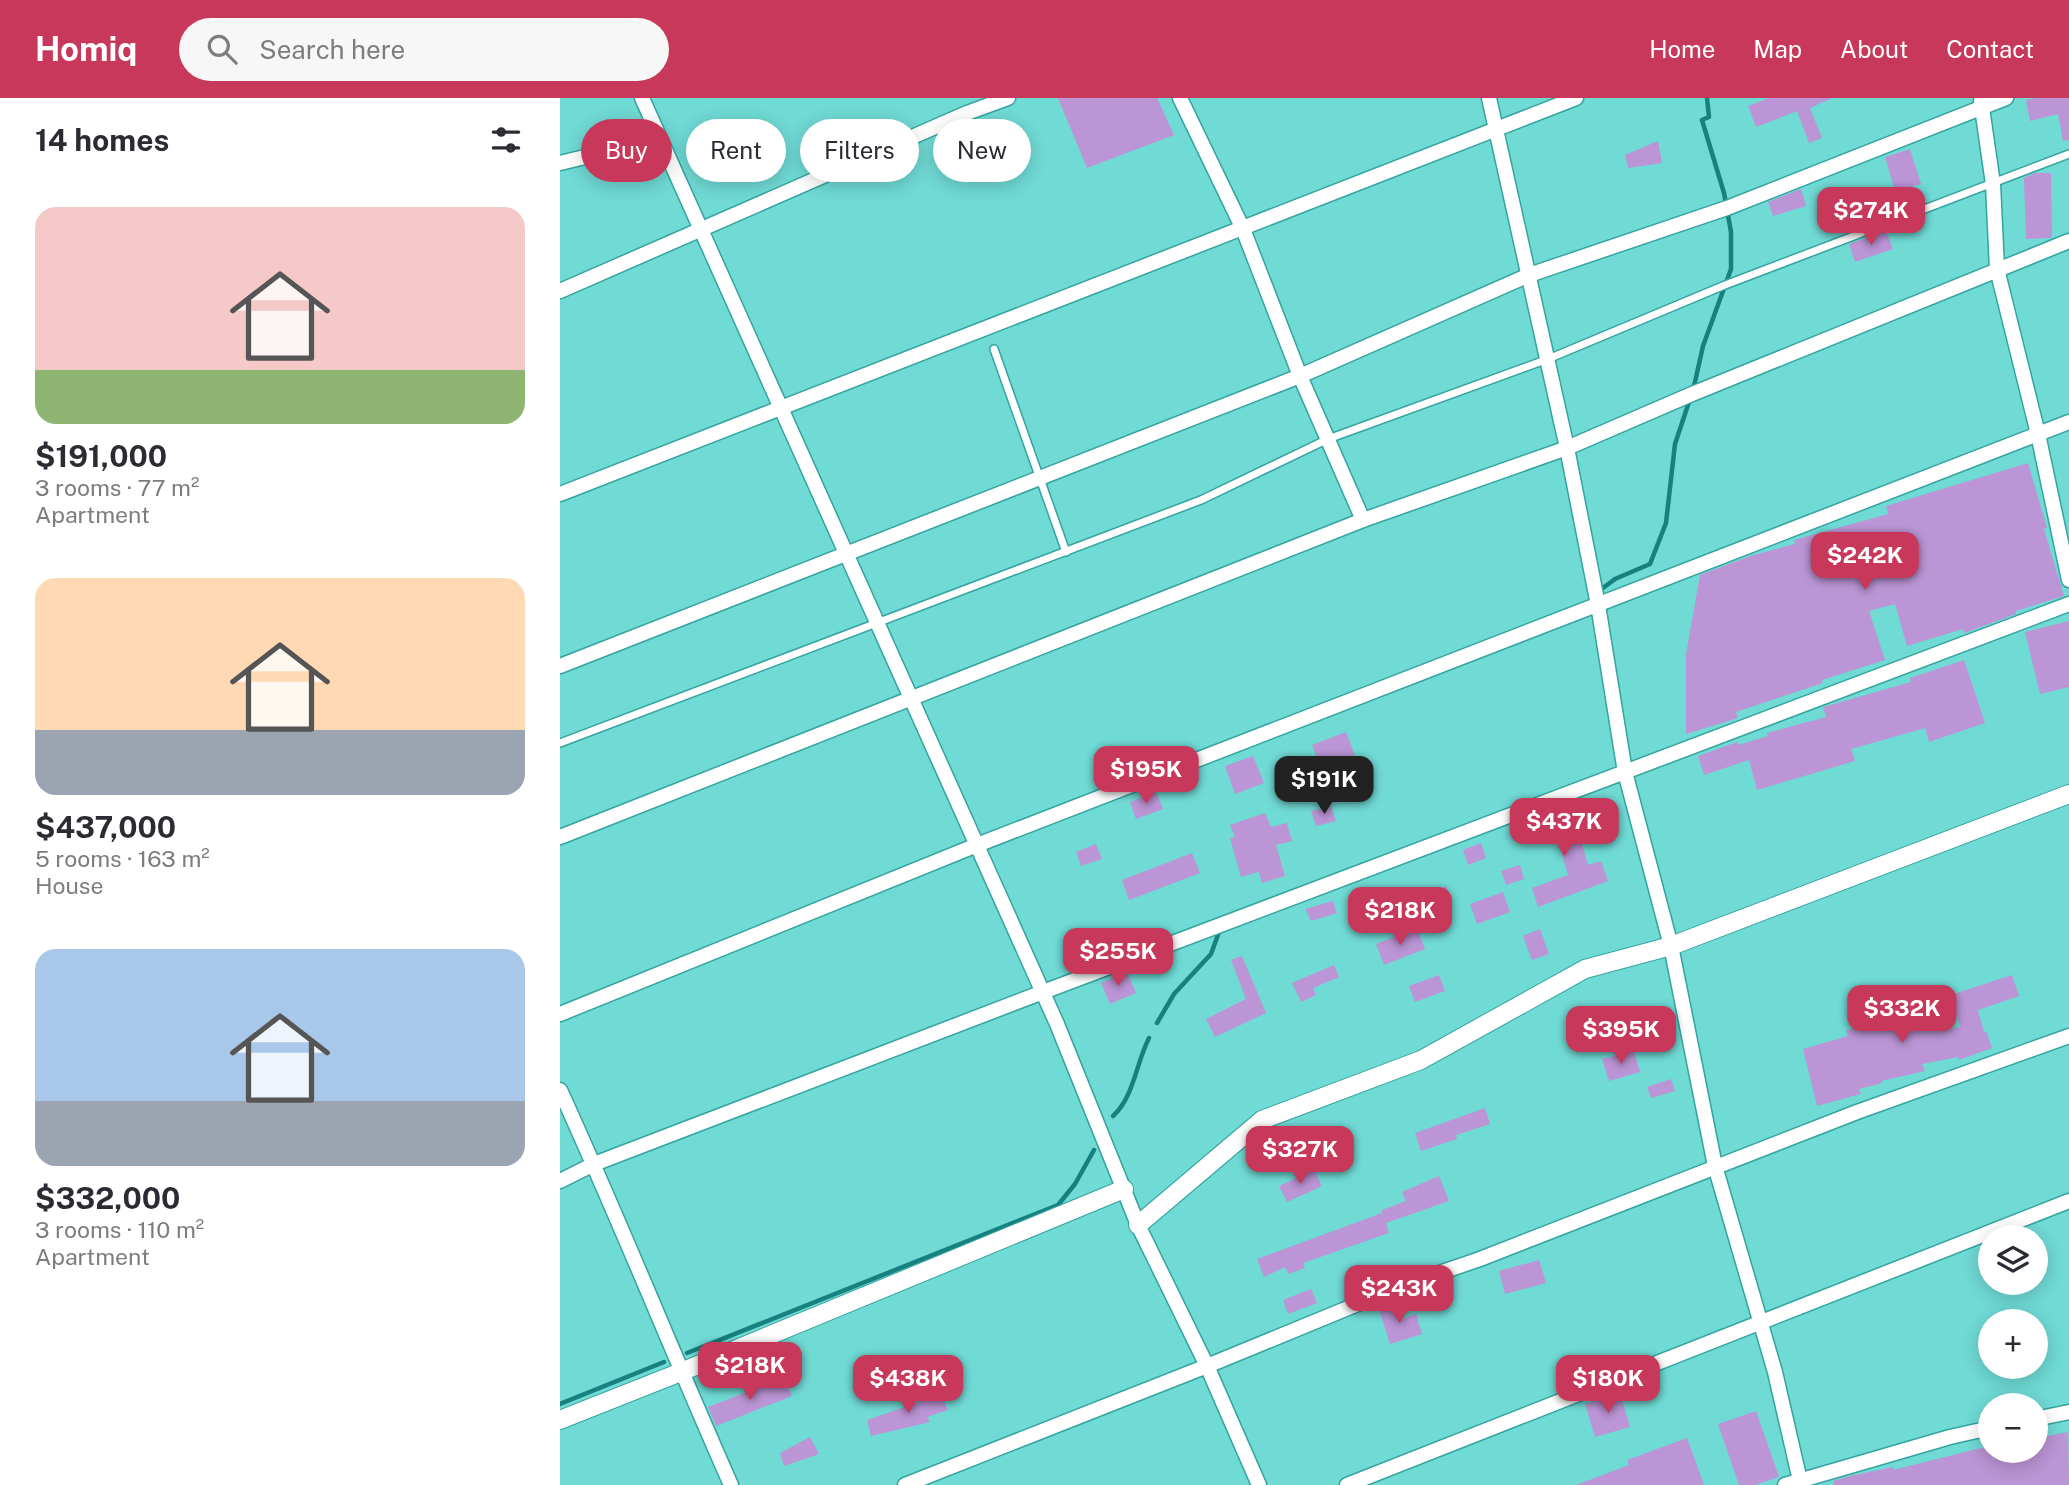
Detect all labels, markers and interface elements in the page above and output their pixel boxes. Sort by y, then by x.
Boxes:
search box [179,18,669,81]
text: Homiq [35,30,137,68]
icon: search [203,30,241,68]
text: Search here [259,34,405,65]
text: Home [1649,35,1715,63]
text: Map [1753,35,1802,63]
text: About [1840,35,1908,63]
text: Contact [1946,35,2034,63]
chip: Buy [581,119,672,182]
chip: Rent [686,119,786,182]
chip: Filters [800,119,919,182]
chip: New [933,119,1031,182]
icon: filters [487,121,525,159]
text: 14 homes [35,122,169,158]
pin: $274K [1822,188,1920,247]
text: $274K [1833,196,1909,223]
icon: home [217,253,343,379]
text: $191,000 [35,438,167,474]
text: 3 rooms · 77 m² [35,474,199,501]
text: Apartment [35,501,150,528]
pin: $242K [1816,532,1914,592]
text: $242K [1827,541,1903,568]
icon: home [217,624,343,750]
pin: $195K [1097,746,1195,806]
text: $195K [1110,755,1182,782]
pin: $191K [1275,756,1373,816]
text: $191K [1291,765,1358,792]
pin: $437K [1515,798,1613,858]
text: $437K [1526,807,1602,834]
text: $437,000 [35,809,176,845]
text: 5 rooms · 163 m² [35,845,210,872]
text: House [35,872,103,899]
pin: $218K [1351,888,1449,947]
text: $218K [1364,896,1436,923]
pin: $255K [1069,928,1167,988]
text: $255K [1079,937,1157,964]
pin: $332K [1853,986,1951,1045]
text: $332K [1863,994,1941,1021]
icon: home [217,995,343,1121]
pin: $395K [1572,1006,1670,1066]
text: $395K [1582,1015,1660,1042]
pin: $327K [1251,1126,1349,1186]
text: $327K [1262,1135,1338,1162]
text: $332,000 [35,1180,180,1216]
text: 3 rooms · 110 m² [35,1216,204,1243]
map controls [1978,1225,2048,1463]
button: layers [1978,1225,2048,1295]
text: Apartment [35,1243,150,1270]
pin: $243K [1350,1266,1448,1325]
text: $243K [1360,1274,1438,1301]
button: + [1978,1309,2048,1379]
pin: $218K [701,1342,799,1402]
text: $218K [714,1351,786,1378]
pin: $438K [859,1356,957,1415]
pin: $180K [1559,1356,1657,1415]
text: $438K [869,1364,947,1391]
text: $180K [1572,1364,1644,1391]
button: − [1978,1393,2048,1463]

